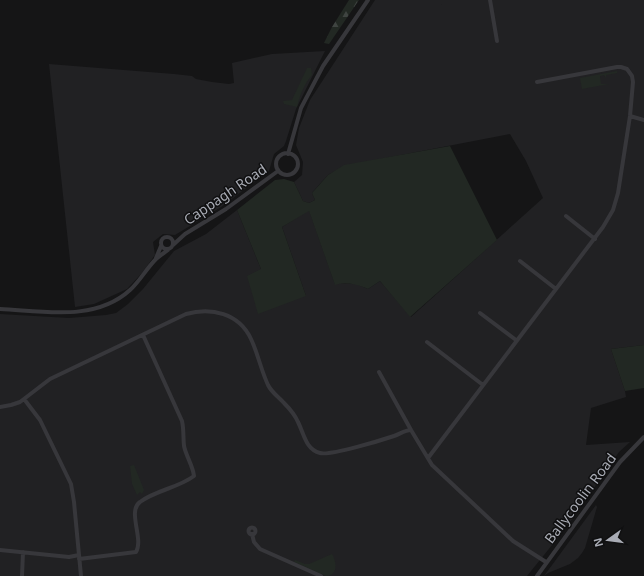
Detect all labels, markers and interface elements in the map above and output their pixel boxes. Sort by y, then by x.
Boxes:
street label: Cappagh Road [180,159,270,229]
street label: Ballycoolin Road [540,449,620,547]
north arrow [588,520,628,560]
text: N [589,536,606,549]

